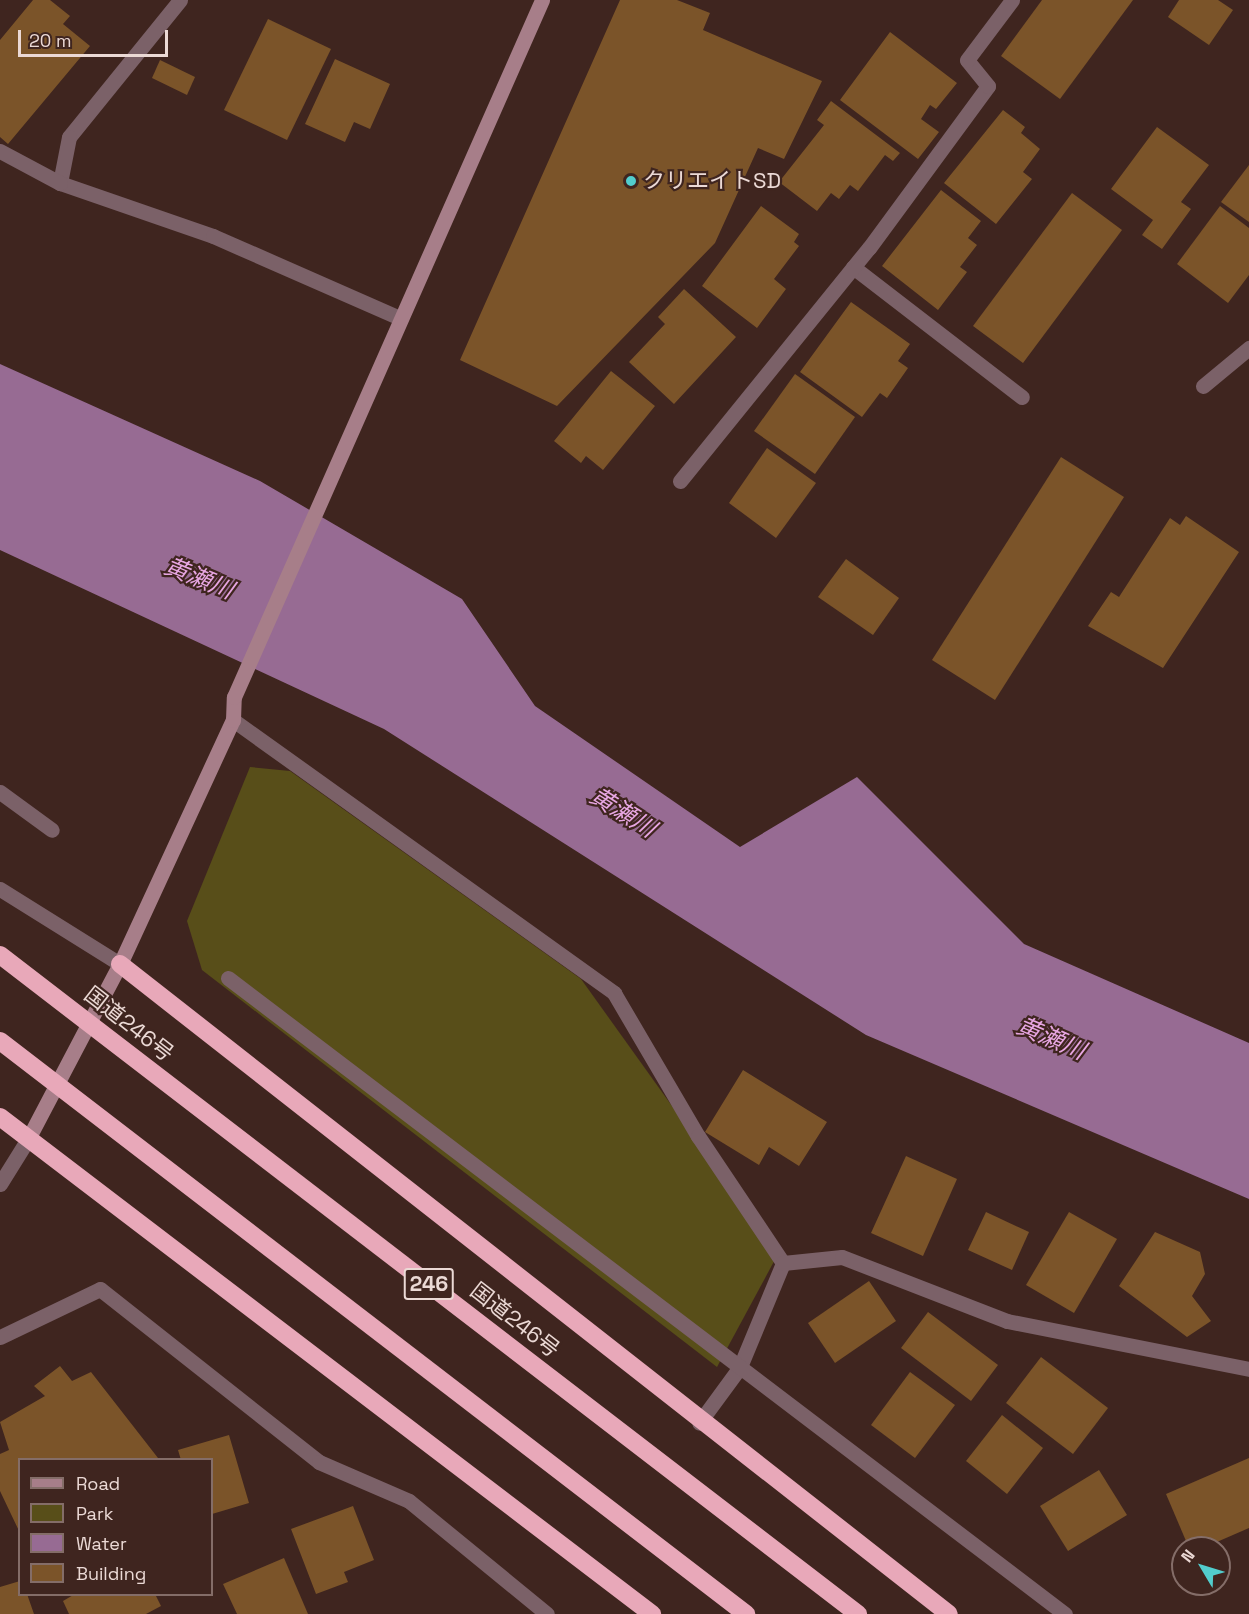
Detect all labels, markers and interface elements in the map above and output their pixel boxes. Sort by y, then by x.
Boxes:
scale bar [21,18,171,56]
text: 20 m [29,29,72,52]
place label: クリエイトSD [643,168,781,194]
marker: クリエイトSD [624,174,638,188]
water label: 黄瀬川 [160,551,238,605]
water label: 黄瀬川 [585,781,661,843]
street label: 国道246号 [79,981,179,1067]
water label: 黄瀬川 [1012,1011,1090,1065]
road number: 246 [404,1266,454,1302]
street label: 国道246号 [465,1277,565,1363]
legend [18,1458,213,1596]
text: Road [76,1472,120,1495]
text: Park [76,1502,113,1525]
text: Water [76,1532,127,1555]
north arrow [1171,1536,1231,1596]
text: N [1176,1545,1200,1567]
text: Building [76,1562,146,1585]

